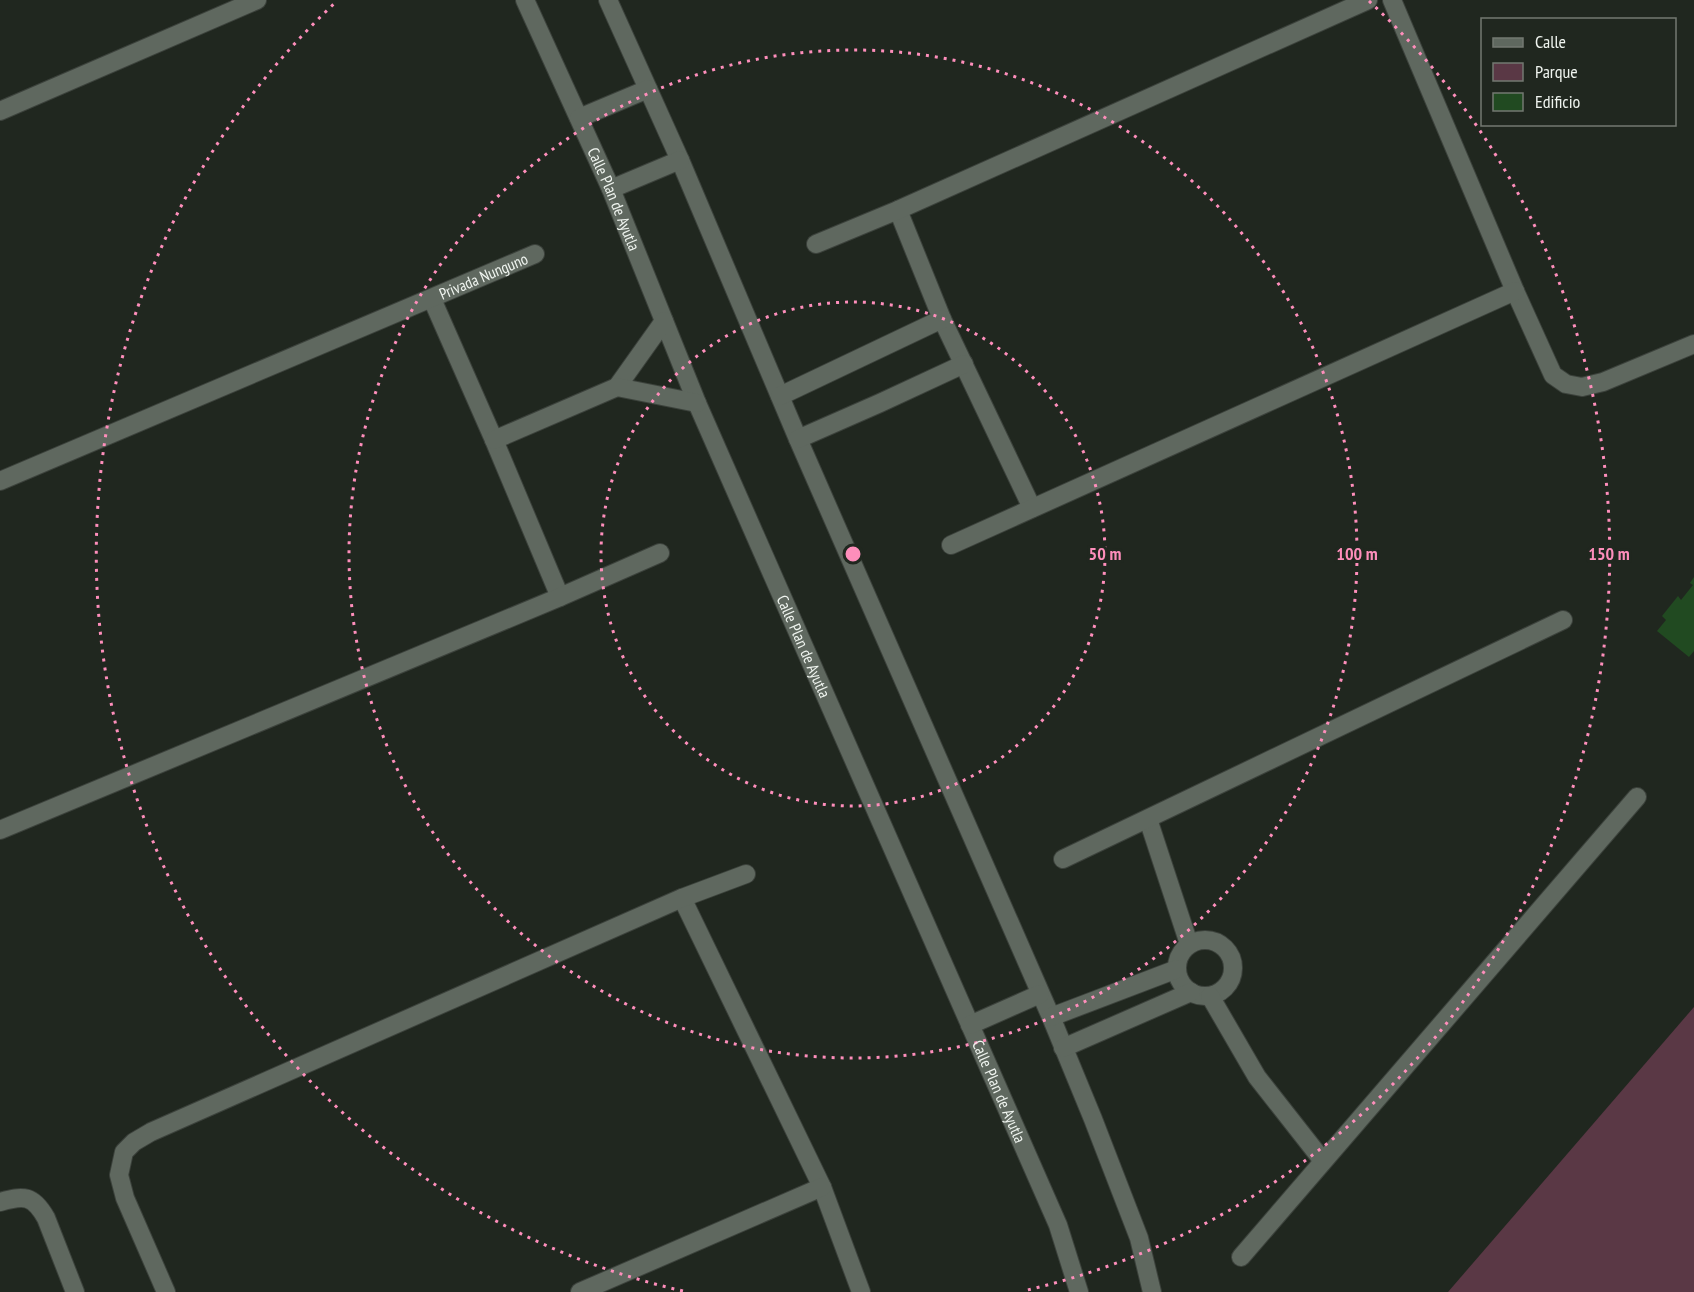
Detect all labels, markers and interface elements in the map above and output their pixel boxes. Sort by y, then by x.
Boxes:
legend [1481,18,1676,126]
text: Calle [1535,30,1566,53]
text: Parque [1535,60,1578,83]
text: Edificio [1535,90,1581,113]
street label: Calle Plan de Ayutla [583,144,645,253]
street label: Privada Nunguno [436,248,531,304]
text: 50 m [1089,542,1121,565]
text: 100 m [1336,542,1378,565]
text: 150 m [1588,542,1630,565]
centre of rings [843,544,863,564]
street label: Calle Plan de Ayutla [773,592,835,701]
street label: Calle Plan de Ayutla [968,1037,1031,1146]

